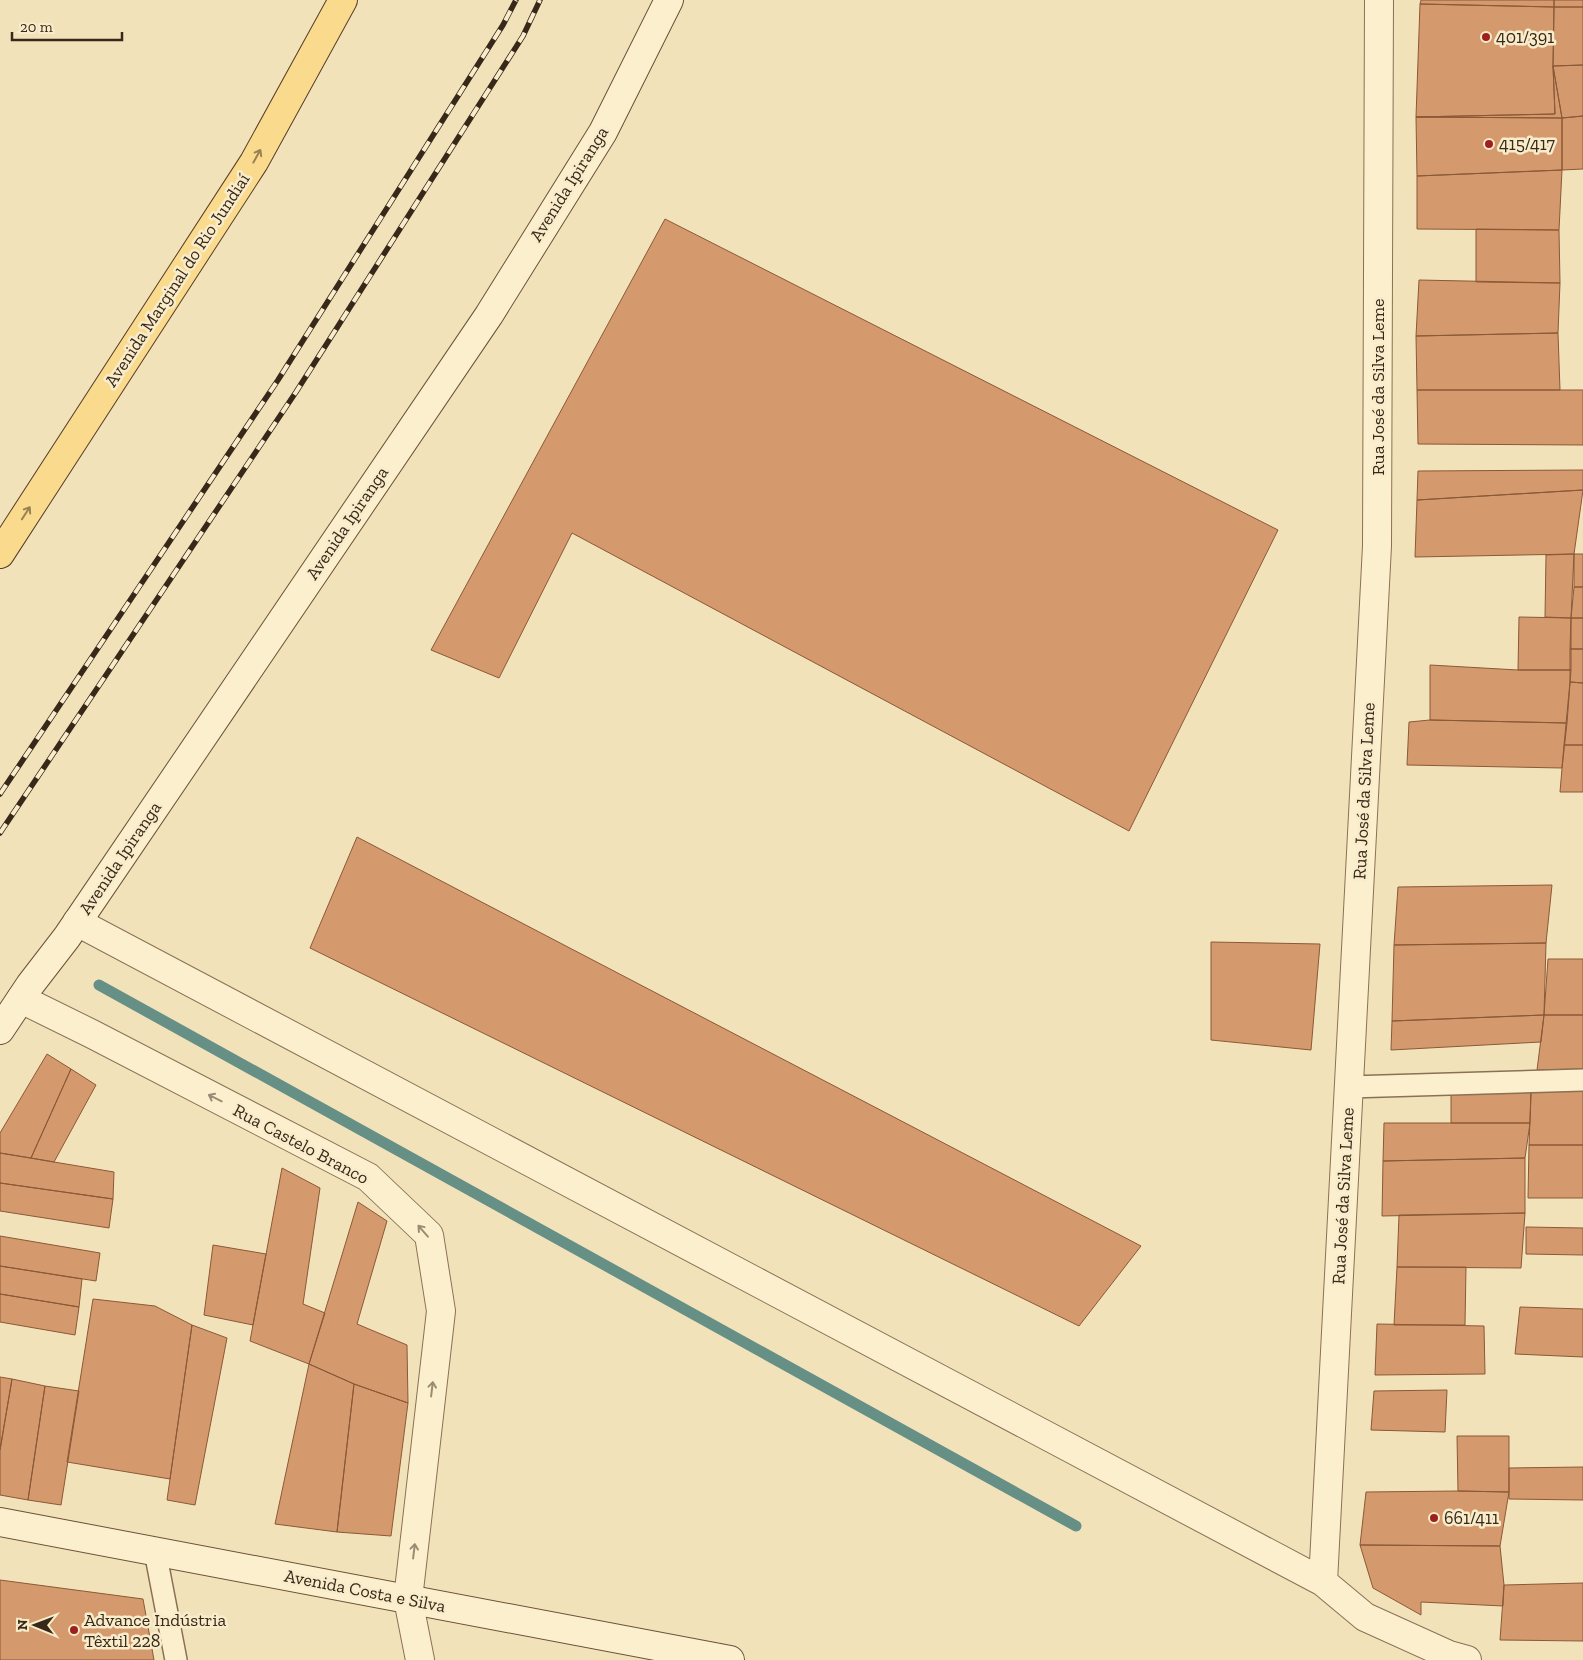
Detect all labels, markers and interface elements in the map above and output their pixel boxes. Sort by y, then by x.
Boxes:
scale bar [12,10,122,42]
text: 20 m [20,18,53,36]
place label: 401/391 [1496,26,1554,48]
marker: 401/391 [1480,31,1492,43]
street label: Avenida Ipiranga [525,122,613,246]
place label: 415/417 [1499,133,1555,155]
marker: 415/417 [1483,138,1495,150]
one-way arrow [252,148,262,163]
street label: Avenida Marginal do Rio Jundiaí [100,169,254,391]
street label: Rua José da Silva Leme [1367,298,1389,476]
street label: Avenida Ipiranga [301,462,393,584]
one-way arrow [22,506,32,520]
street label: Rua José da Silva Leme [1348,702,1380,880]
street label: Avenida Ipiranga [74,797,166,919]
one-way arrow [208,1093,223,1102]
street label: Rua Castelo Branco [229,1099,373,1189]
street label: Rua José da Silva Leme [1327,1107,1359,1285]
one-way arrow [418,1224,429,1237]
one-way arrow [427,1382,437,1398]
place label: 661/411 [1444,1507,1499,1529]
marker: 661/411 [1428,1512,1440,1524]
one-way arrow [409,1543,419,1559]
street label: Avenida Costa e Silva [282,1565,448,1617]
north arrow [10,1600,60,1650]
place label: Advance Indústria Têxtil 228 [84,1609,226,1652]
text: N [14,1619,31,1630]
marker: Advance Indústria Têxtil 228 [68,1624,80,1636]

